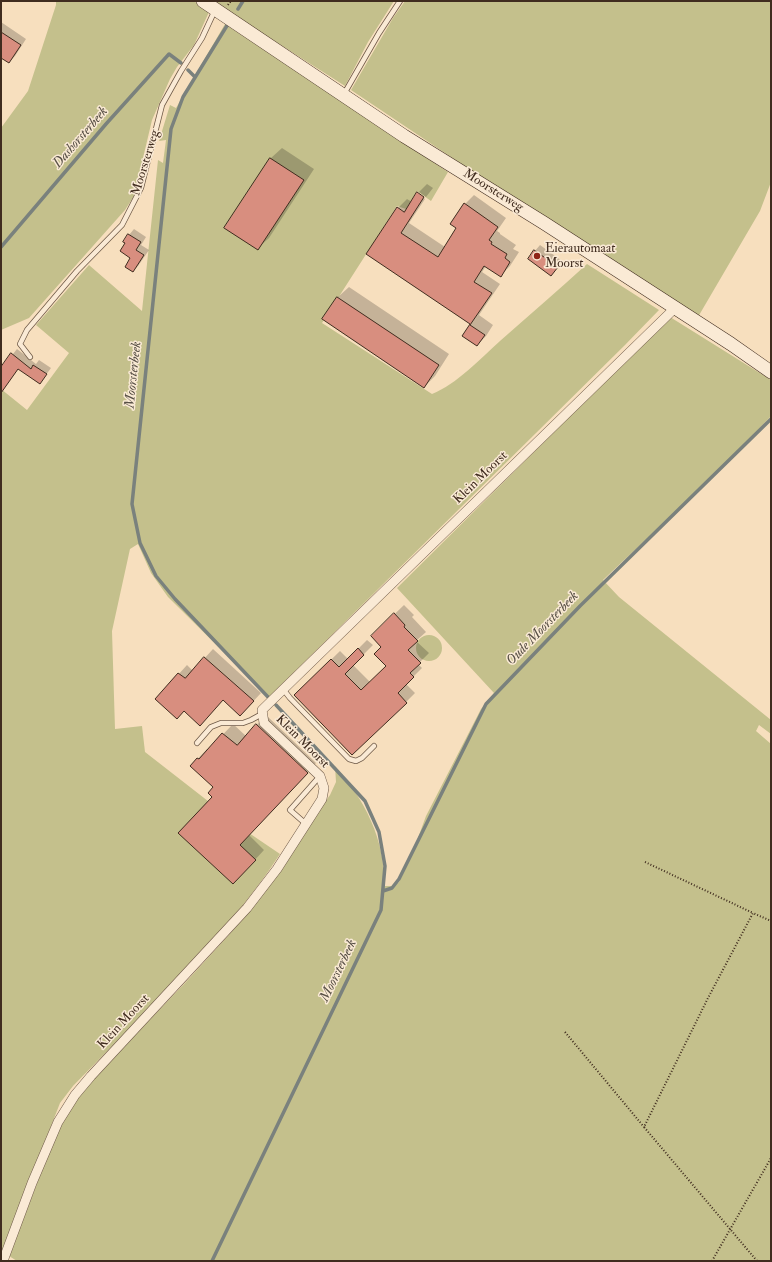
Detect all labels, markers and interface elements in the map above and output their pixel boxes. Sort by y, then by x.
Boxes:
water label: Dashorsterbeek [50,104,112,172]
street label: Moorsterweg [129,128,163,198]
street label: Moorsterweg [460,166,526,216]
place label: Eierautomaat Moorst [545,241,615,272]
marker: Eierautomaat Moorst [532,251,542,261]
water label: Moorsterbeek [122,341,146,409]
street label: Klein Moorst [451,448,511,508]
water label: Oude Moorsterbeek [503,588,583,670]
street label: Klein Moorst [272,712,332,772]
water label: Moorsterbeek [317,937,361,1005]
street label: Klein Moorst [95,991,153,1053]

